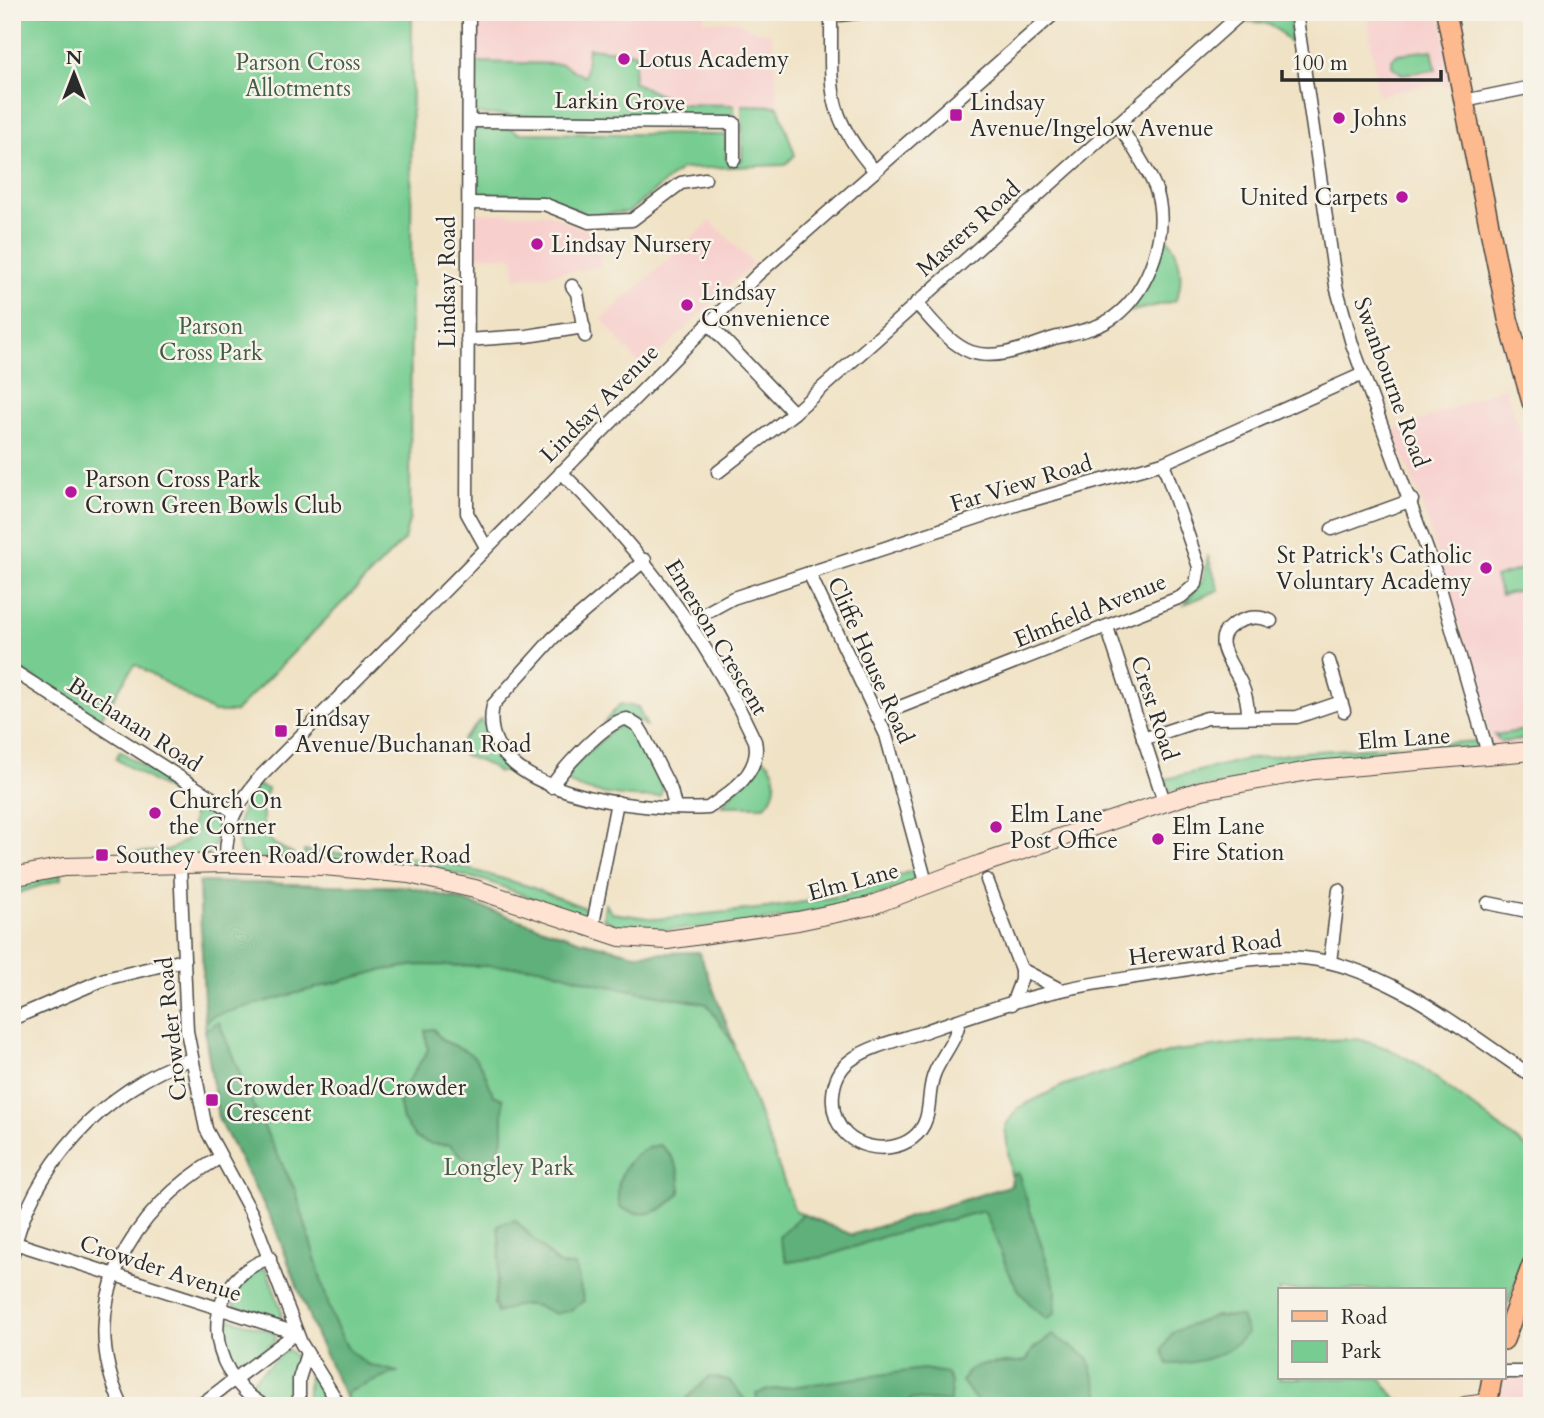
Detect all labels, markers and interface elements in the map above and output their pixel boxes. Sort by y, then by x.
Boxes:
north arrow [38,38,108,108]
scale bar [1282,38,1441,82]
place label: Lotus Academy [638,44,789,75]
text: N [66,45,83,71]
park label: Parson Cross Allotments [235,47,361,104]
text: 100 m [1292,49,1348,78]
marker: Lotus Academy [616,51,632,67]
street label: Larkin Grove [554,85,686,118]
place label: Lindsay Avenue/Ingelow Avenue [970,87,1214,144]
place label: Johns [1350,103,1407,134]
marker: Lindsay Avenue/Ingelow Avenue [948,107,964,123]
marker: Johns [1331,110,1347,126]
street label: Masters Road [910,173,1027,283]
place label: United Carpets [1240,182,1388,213]
marker: United Carpets [1394,189,1410,205]
street label: Lindsay Road [432,215,463,348]
place label: Lindsay Nursery [551,229,712,260]
marker: Lindsay Nursery [529,236,545,252]
place label: Lindsay Convenience [701,277,830,334]
street label: Swanbourne Road [1346,293,1437,472]
marker: Lindsay Convenience [679,297,695,313]
park label: Parson Cross Park [159,311,264,368]
street label: Lindsay Avenue [533,337,666,470]
street label: Far View Road [947,447,1096,520]
place label: Parson Cross Park Crown Green Bowls Club [85,464,342,521]
marker: Parson Cross Park Crown Green Bowls Club [63,484,79,500]
place label: St Patrick's Catholic Voluntary Academy [1276,540,1472,597]
street label: Emerson Crescent [658,553,776,721]
marker: St Patrick's Catholic Voluntary Academy [1478,560,1494,576]
street label: Elmfield Avenue [1009,566,1171,655]
street label: Cliffe House Road [820,572,922,749]
street label: Crest Road [1123,652,1186,765]
street label: Buchanan Road [62,669,208,780]
place label: Lindsay Avenue/Buchanan Road [295,703,532,760]
street label: Elm Lane [1357,720,1452,757]
marker: Lindsay Avenue/Buchanan Road [273,723,289,739]
place label: Church On the Corner [169,785,282,842]
place label: Elm Lane Post Office [1010,799,1118,856]
marker: Church On the Corner [147,805,163,821]
place label: Elm Lane Fire Station [1172,811,1285,868]
marker: Elm Lane Post Office [988,819,1004,835]
marker: Elm Lane Fire Station [1150,831,1166,847]
place label: Southey Green Road/Crowder Road [116,840,471,871]
marker: Southey Green Road/Crowder Road [94,847,110,863]
street label: Elm Lane [804,854,902,908]
street label: Hereward Road [1127,924,1284,973]
street label: Crowder Road [148,955,194,1102]
place label: Crowder Road/Crowder Crescent [226,1072,467,1129]
marker: Crowder Road/Crowder Crescent [204,1092,220,1108]
park label: Longley Park [443,1152,575,1183]
street label: Crowder Avenue [76,1228,246,1309]
legend [1278,1288,1506,1380]
text: Road [1341,1303,1387,1332]
text: Park [1341,1337,1382,1366]

